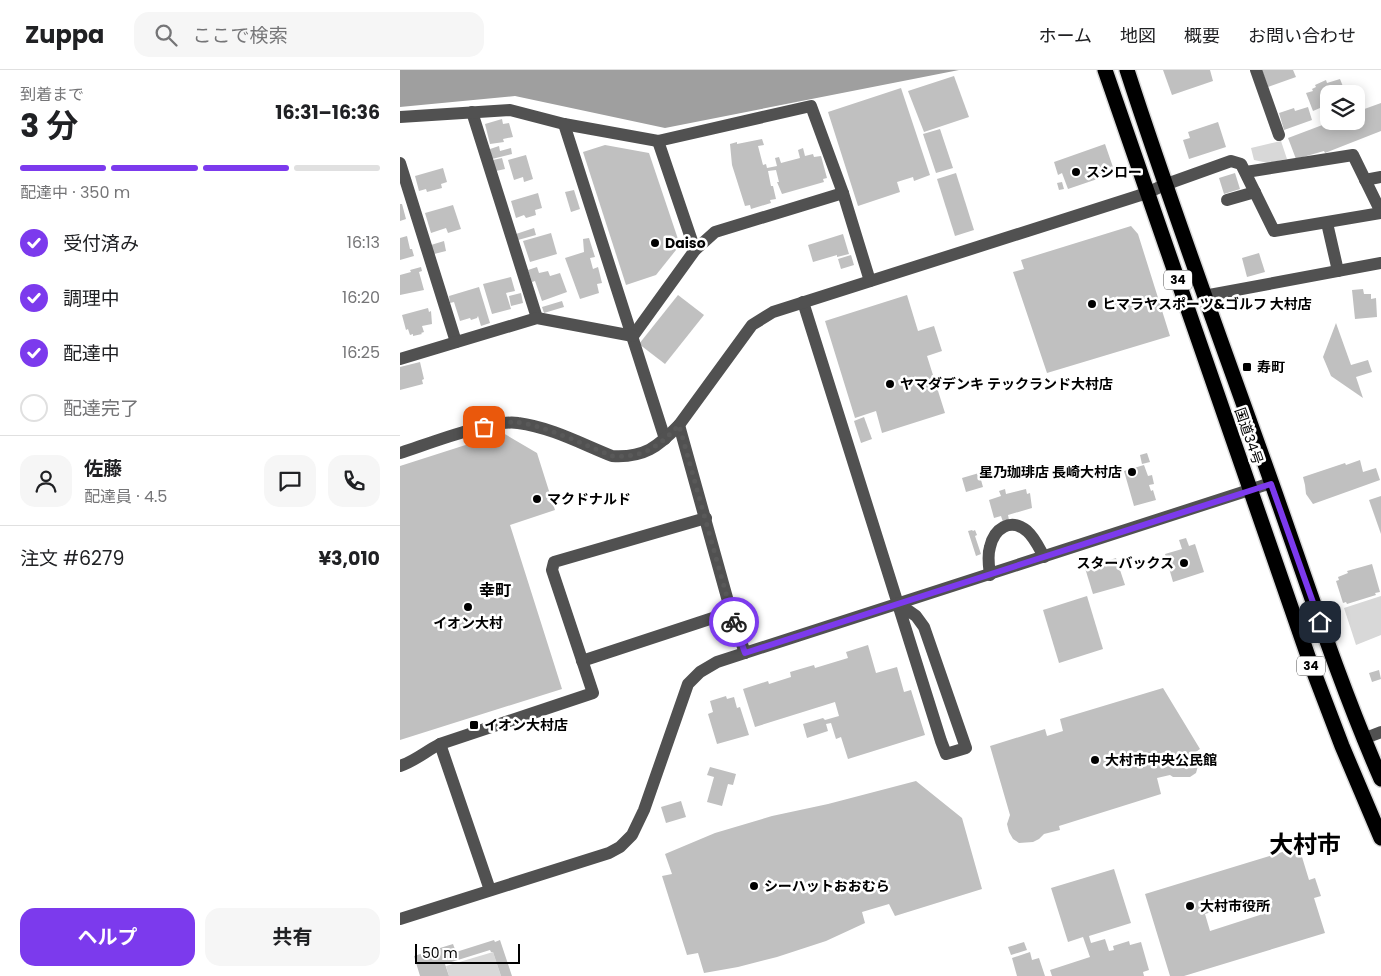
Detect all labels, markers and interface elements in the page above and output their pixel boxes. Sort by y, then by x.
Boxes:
search box [134,12,484,57]
text: Zuppa [25,18,104,51]
icon: search [152,21,180,49]
text: ここで検索 [192,22,287,49]
text: ホーム [1039,23,1092,48]
text: 地図 [1120,23,1156,48]
text: 概要 [1184,23,1220,48]
text: お問い合わせ [1248,23,1356,48]
text: 到着まで [20,83,84,106]
map controls [1320,85,1365,130]
button: layers [1320,85,1365,130]
text: 16:31–16:36 [275,99,380,126]
text: 3 分 [20,103,78,148]
place label: スシロー [1086,162,1142,182]
marker: スシロー [1070,166,1082,178]
text: 配達中 · 350 m [20,181,130,204]
icon: check [20,229,48,257]
text: 受付済み [63,230,139,257]
text: 16:13 [347,231,380,254]
place label: Daiso [665,233,706,253]
marker: Daiso [649,237,661,249]
road number: 34 [1164,270,1192,290]
icon: check [20,284,48,312]
text: 調理中 [63,285,120,312]
text: 16:20 [342,286,380,309]
place label: ヒマラヤスポーツ&ゴルフ 大村店 [1102,294,1312,314]
marker: ヒマラヤスポーツ&ゴルフ 大村店 [1086,298,1098,310]
icon: check [20,339,48,367]
text: 配達中 [63,340,120,367]
text: 16:25 [342,341,380,364]
place label: 寿町 [1257,357,1285,377]
marker: 寿町 [1241,361,1253,373]
place label: ヤマダデンキ テックランド大村店 [900,374,1113,394]
marker: ヤマダデンキ テックランド大村店 [884,378,896,390]
text: 配達完了 [63,395,139,422]
street label: 国道34号 [1230,405,1268,467]
pin [463,406,505,448]
icon: bag [470,413,498,441]
button: person [20,455,72,507]
text: 佐藤 [84,455,122,482]
button: chat [264,455,316,507]
button: phone [328,455,380,507]
place label: 星乃珈琲店 長崎大村店 [979,462,1122,482]
marker: 星乃珈琲店 長崎大村店 [1126,466,1138,478]
text: 配達員 · 4.5 [84,485,167,508]
place label: マクドナルド [547,489,631,509]
marker: マクドナルド [531,493,543,505]
text: 注文 #6279 [20,545,124,572]
text: ¥3,010 [318,545,380,572]
place label: スターバックス [1077,553,1174,573]
marker: スターバックス [1178,557,1190,569]
district label: 幸町 [479,579,511,602]
courier [709,597,759,647]
marker: イオン大村 [462,601,474,613]
pin [1299,601,1341,643]
icon: bike [720,608,748,636]
icon: home [1306,608,1334,636]
place label: イオン大村 [433,613,503,633]
road number: 34 [1297,656,1325,676]
place label: イオン大村店 [484,715,568,735]
marker: イオン大村店 [468,719,480,731]
place label: 大村市中央公民館 [1105,750,1217,770]
marker: 大村市中央公民館 [1089,754,1101,766]
district label: 大村市 [1269,828,1341,861]
place label: シーハットおおむら [764,876,890,896]
marker: シーハットおおむら [748,880,760,892]
place label: 大村市役所 [1200,896,1270,916]
marker: 大村市役所 [1184,900,1196,912]
button: ヘルプ [20,908,195,966]
button: 共有 [205,908,380,966]
scale bar [415,941,520,964]
text: 50 m [422,943,458,963]

